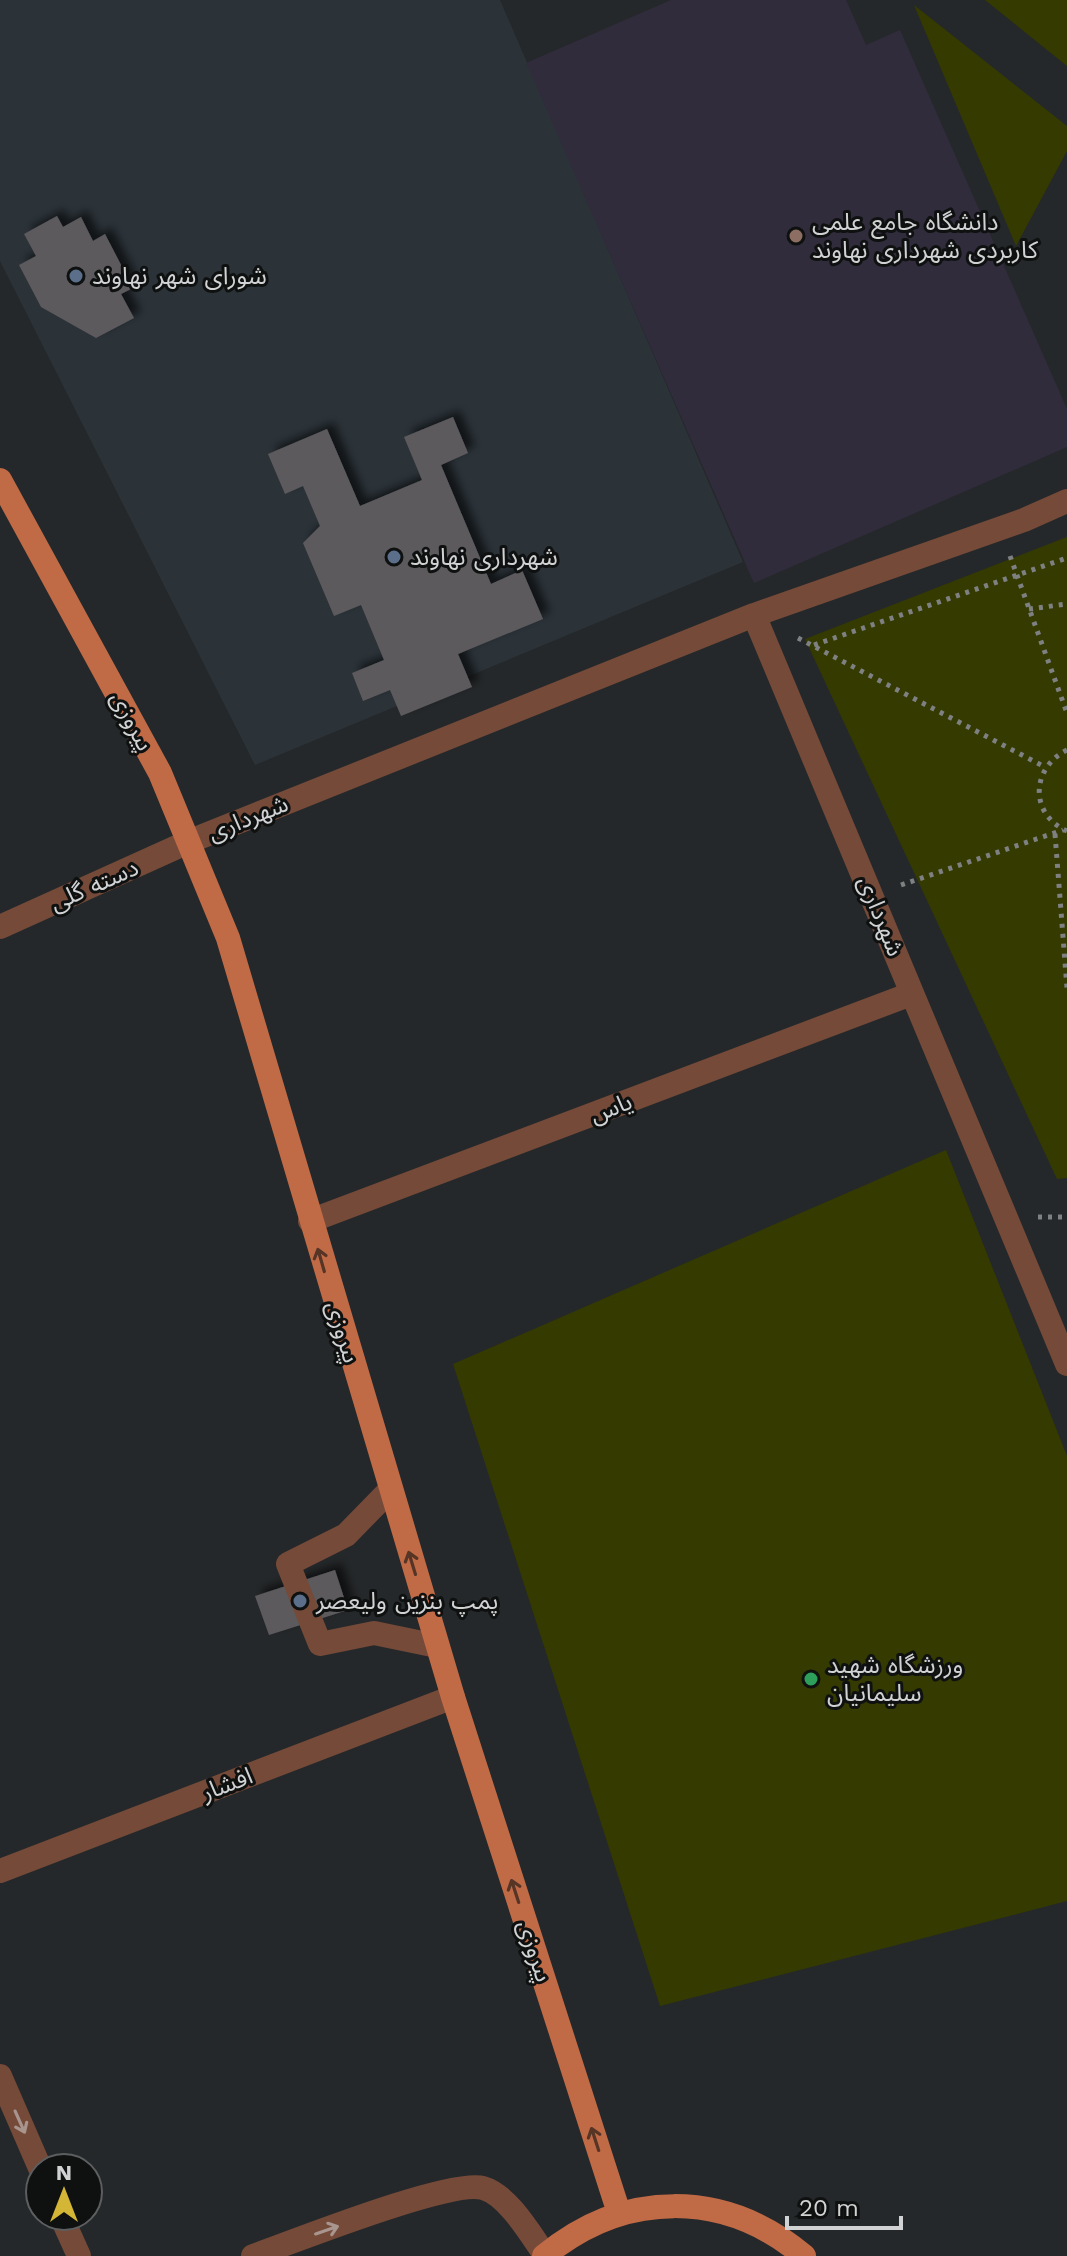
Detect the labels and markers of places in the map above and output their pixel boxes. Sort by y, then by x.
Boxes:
place label: دانشگاه جامع علمی کاربردی شهرداری نهاوند [812,208,1039,264]
marker: دانشگاه جامع علمی کاربردی شهرداری نهاوند [787,227,805,245]
place label: شورای شهر نهاوند [92,262,267,290]
marker: شورای شهر نهاوند [67,267,85,285]
place label: شهرداری نهاوند [410,543,558,571]
marker: شهرداری نهاوند [385,548,403,566]
place label: پمپ بنزین ولیعصر [315,1587,499,1617]
marker: پمپ بنزین ولیعصر [291,1592,309,1610]
place label: ورزشگاه شهید سلیمانیان [827,1651,963,1707]
marker: ورزشگاه شهید سلیمانیان [802,1670,820,1688]

